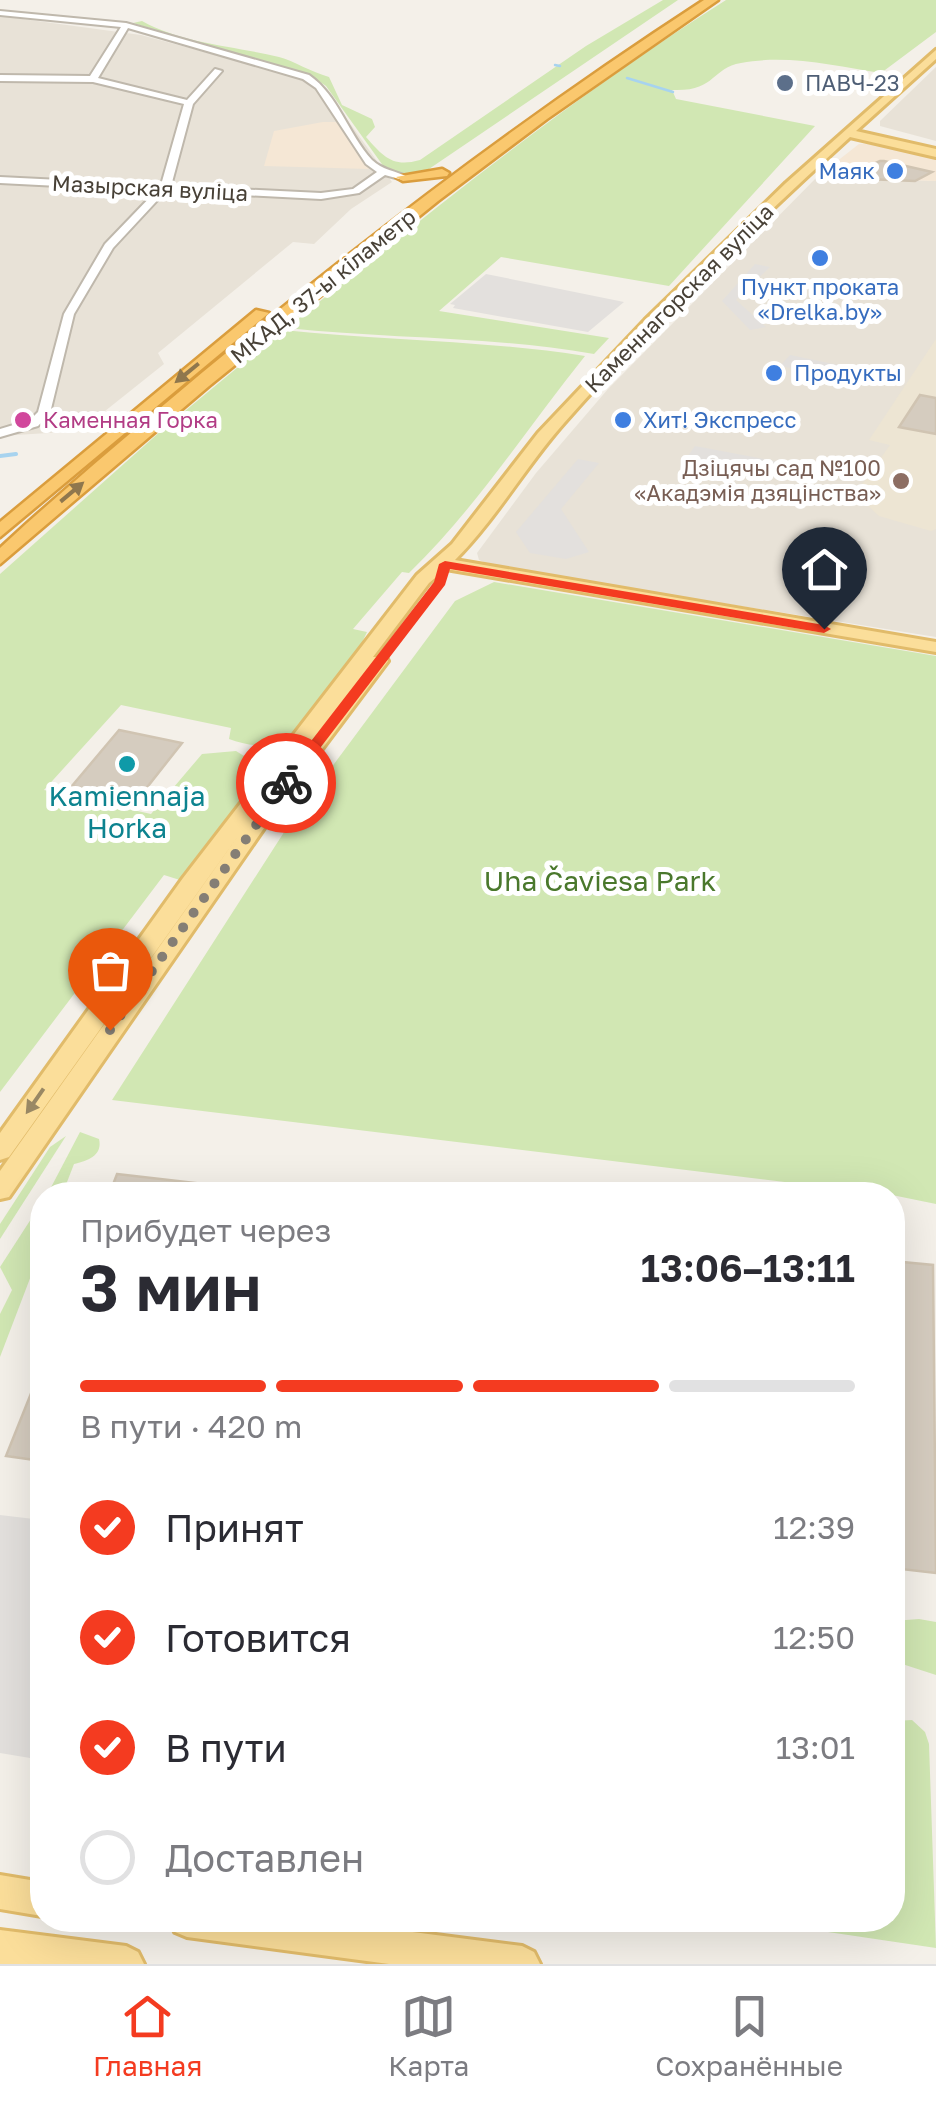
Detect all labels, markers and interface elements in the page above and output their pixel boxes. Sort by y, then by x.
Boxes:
place label: ПАВЧ-23 [805,69,900,96]
marker: ПАВЧ-23 [774,72,796,94]
place label: Маяк [818,157,875,184]
marker: Маяк [884,160,906,182]
street label: Мазырская вуліца [51,169,249,206]
street label: Каменнагорская вуліца [579,198,779,398]
street label: МКАД, 37-ы кіламетр [225,203,421,369]
marker: Пункт проката «Drelka.by» [809,247,831,269]
place label: Пункт проката «Drelka.by» [741,273,899,325]
place label: Продукты [794,359,902,386]
one-way arrow [175,362,200,383]
marker: Продукты [763,362,785,384]
place label: Каменная Горка [43,406,218,433]
place label: Хит! Экспресс [643,406,796,433]
marker: Каменная Горка [12,409,34,431]
marker: Хит! Экспресс [612,409,634,431]
place label: Дзіцячы сад №100 «Акадэмія дзяцінства» [634,454,881,506]
marker: Дзіцячы сад №100 «Акадэмія дзяцінства» [890,470,912,492]
one-way arrow [60,482,85,503]
pin [782,527,867,630]
icon: home [797,542,852,597]
courier [236,733,336,833]
marker: Kamiennaja Horka [116,753,138,775]
icon: bike [259,756,314,811]
place label: Kamiennaja Horka [49,779,205,844]
park label: Uha Čaviesa Park [484,864,716,897]
pin [68,928,153,1031]
icon: bag [83,943,138,998]
one-way arrow [26,1088,46,1115]
text: Прибудет через [80,1211,331,1249]
text: 13:06–13:11 [641,1245,855,1290]
text: 3 мин [80,1247,262,1325]
text: В пути · 420 m [80,1407,302,1445]
icon: check [80,1500,135,1555]
text: Принят [165,1505,304,1550]
text: 12:39 [773,1508,855,1546]
icon: check [80,1610,135,1665]
text: Готовится [165,1615,351,1660]
text: 12:50 [773,1618,855,1656]
icon: check [80,1720,135,1775]
text: В пути [165,1725,287,1770]
text: 13:01 [776,1728,855,1766]
text: Доставлен [165,1835,364,1880]
tab: Главная [93,1989,202,2082]
tab: Карта [388,1989,469,2082]
tab: Сохранённые [655,1989,843,2082]

